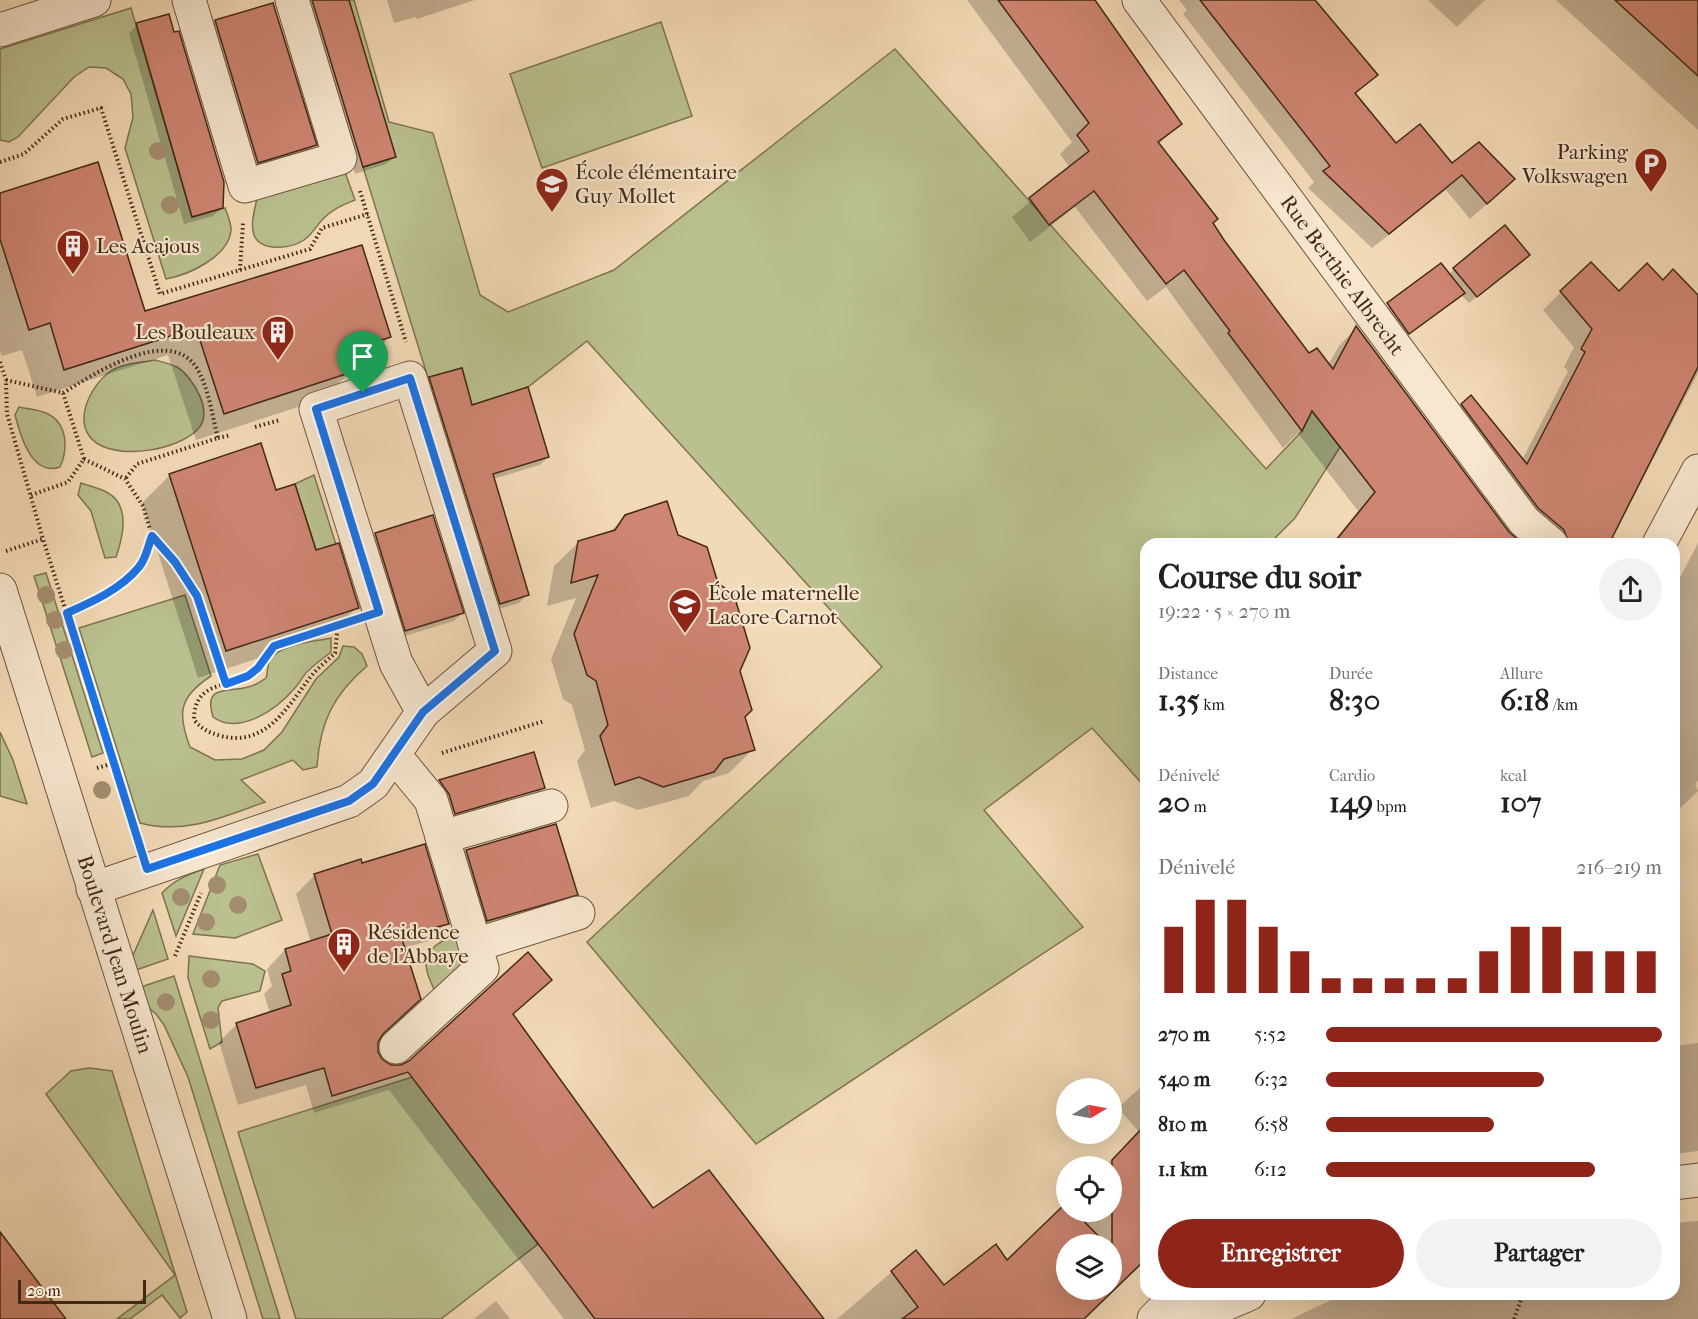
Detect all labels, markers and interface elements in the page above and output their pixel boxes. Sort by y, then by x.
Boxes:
place label: Parking Volkswagen [1521,140,1629,188]
parking icon: Parking Volkswagen [1633,146,1669,193]
place label: École élémentaire Guy Mollet [575,160,737,208]
school or university icon: École élémentaire Guy Mollet [534,166,570,213]
street label: Rue Berthie Albrecht [1275,190,1409,360]
building icon: Les Acajous [55,228,91,275]
place label: Les Acajous [96,234,200,258]
building icon: Les Bouleaux [260,314,296,361]
place label: Les Bouleaux [135,320,255,344]
pin [337,331,388,393]
icon: arrive [346,340,379,373]
text: Course du soir [1158,558,1361,597]
button: share [1599,558,1662,621]
place label: École maternelle Lacore-Carnot [708,581,859,629]
school or university icon: École maternelle Lacore-Carnot [667,587,703,634]
text: 19:22 · 5 × 270 m [1158,600,1290,623]
text: Distance [1158,664,1218,683]
text: Durée [1329,664,1373,683]
text: Allure [1500,664,1543,683]
text: 1.35 [1158,683,1200,718]
text: 8:30 [1329,683,1380,718]
text: 6:18 [1500,683,1549,718]
text: km [1200,695,1225,714]
text: /km [1549,695,1578,714]
text: Dénivelé [1158,766,1220,785]
text: Cardio [1329,766,1375,785]
text: kcal [1500,766,1527,785]
text: 20 [1158,785,1190,820]
text: 149 [1329,785,1373,820]
text: 107 [1500,785,1542,820]
text: m [1190,797,1207,816]
text: bpm [1373,797,1407,816]
street label: Boulevard Jean Moulin [72,852,157,1056]
text: Dénivelé [1158,856,1235,879]
text: 216–219 m [1576,856,1662,879]
place label: Résidence de l'Abbaye [367,920,469,968]
building icon: Résidence de l'Abbaye [326,926,362,973]
text: 270 m [1158,1023,1210,1046]
text: 5:52 [1254,1023,1286,1046]
text: 540 m [1158,1068,1210,1091]
text: 6:32 [1254,1068,1288,1091]
north arrow [1056,1078,1122,1144]
map controls [1056,1078,1122,1300]
text: 810 m [1158,1113,1207,1136]
text: 6:58 [1254,1113,1288,1136]
button: locate [1056,1156,1122,1222]
text: 1.1 km [1158,1158,1207,1181]
text: 6:12 [1254,1158,1287,1181]
button: Enregistrer [1158,1219,1404,1288]
button: Partager [1416,1219,1662,1288]
button: layers [1056,1234,1122,1300]
scale bar [18,1277,146,1304]
text: 20 m [27,1281,61,1300]

